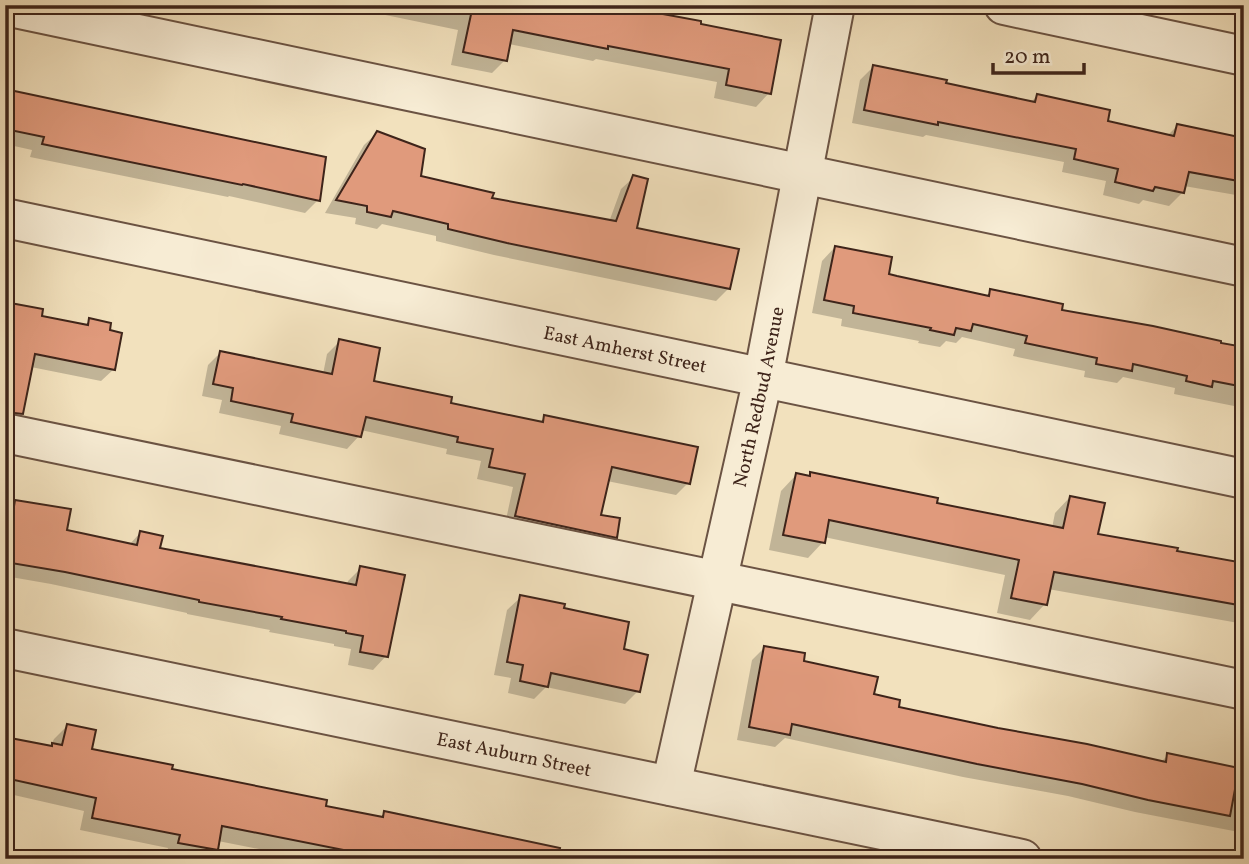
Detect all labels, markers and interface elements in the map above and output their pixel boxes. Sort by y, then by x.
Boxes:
scale bar [993,32,1084,76]
text: 20 m [1004,43,1050,72]
street label: North Redbud Avenue [728,304,792,490]
street label: East Amherst Street [541,321,709,381]
street label: East Auburn Street [434,727,594,784]

